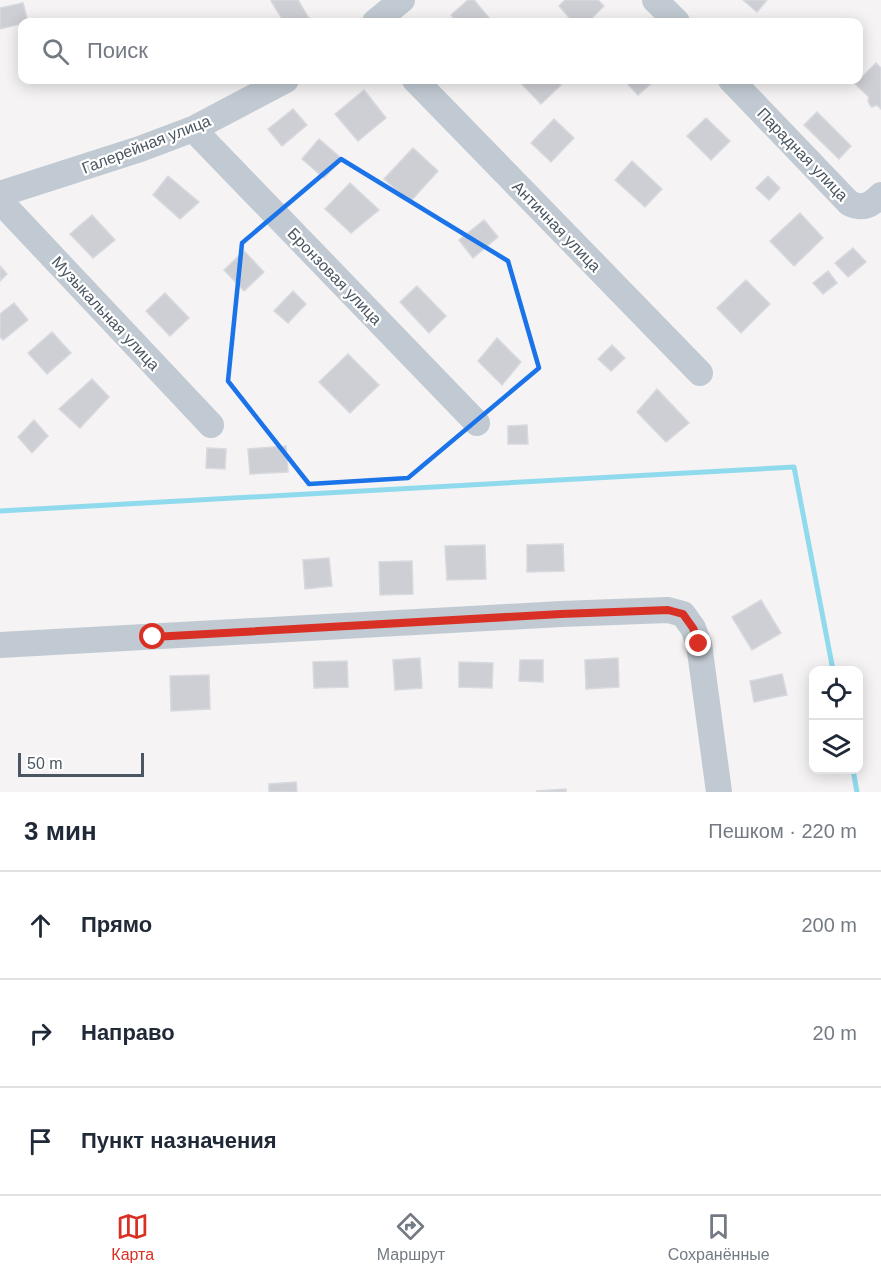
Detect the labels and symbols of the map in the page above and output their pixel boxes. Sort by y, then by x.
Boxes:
street label: Парадная улица [754,104,851,204]
street label: Галерейная улица [79,112,213,177]
street label: Античная улица [509,178,604,275]
street label: Бронзовая улица [284,225,385,328]
street label: Музыкальная улица [49,253,163,374]
route start [139,623,165,649]
route end [685,630,711,656]
scale bar [18,750,144,778]

